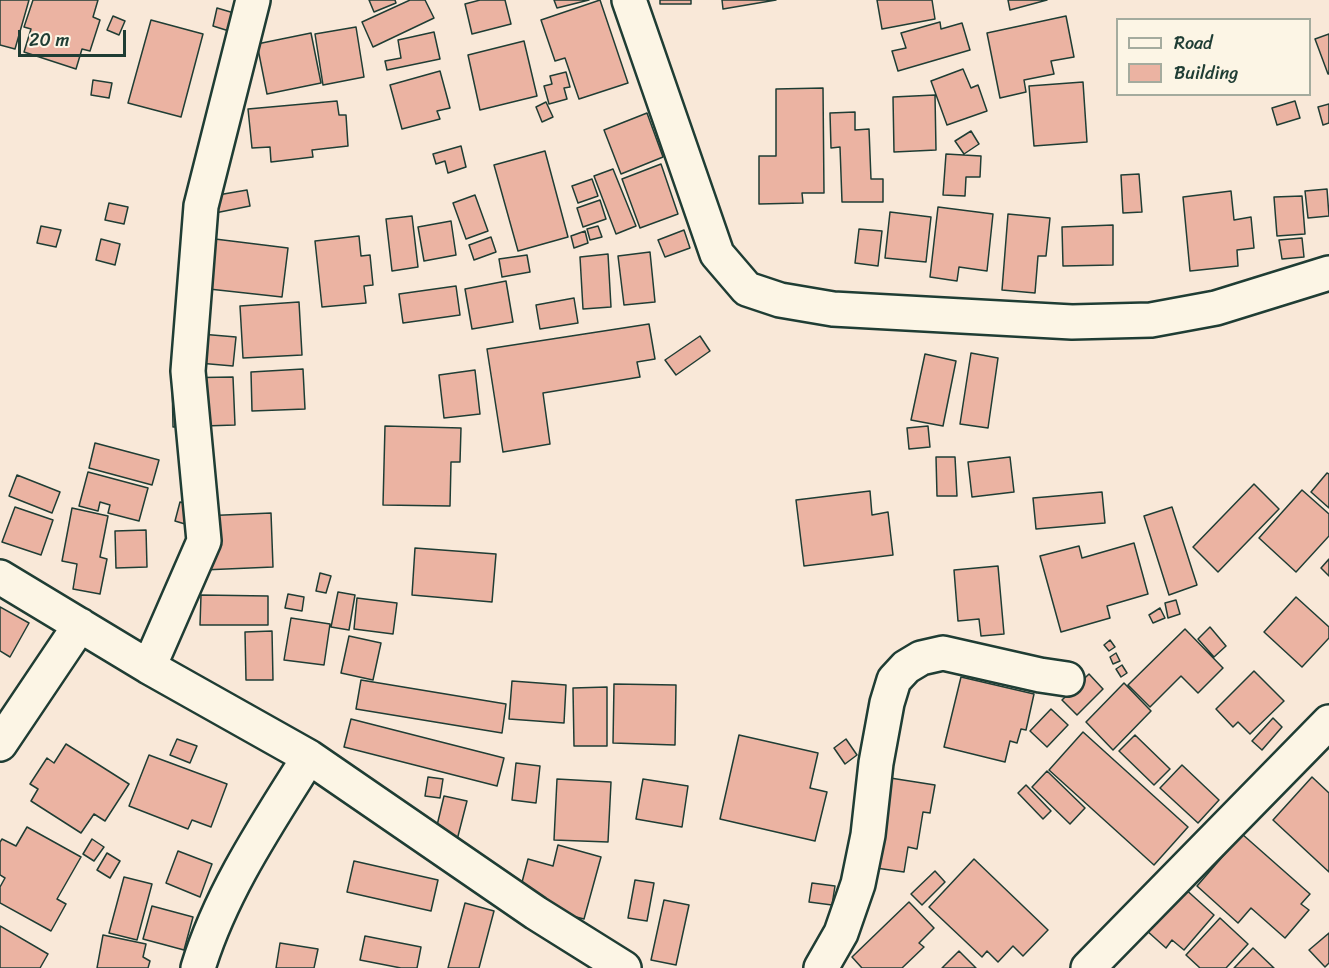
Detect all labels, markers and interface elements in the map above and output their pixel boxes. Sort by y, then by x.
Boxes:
scale bar [21,18,129,56]
legend [1116,18,1311,96]
text: 20 m [29,24,69,56]
text: Road [1174,27,1213,59]
text: Building [1174,57,1238,89]

